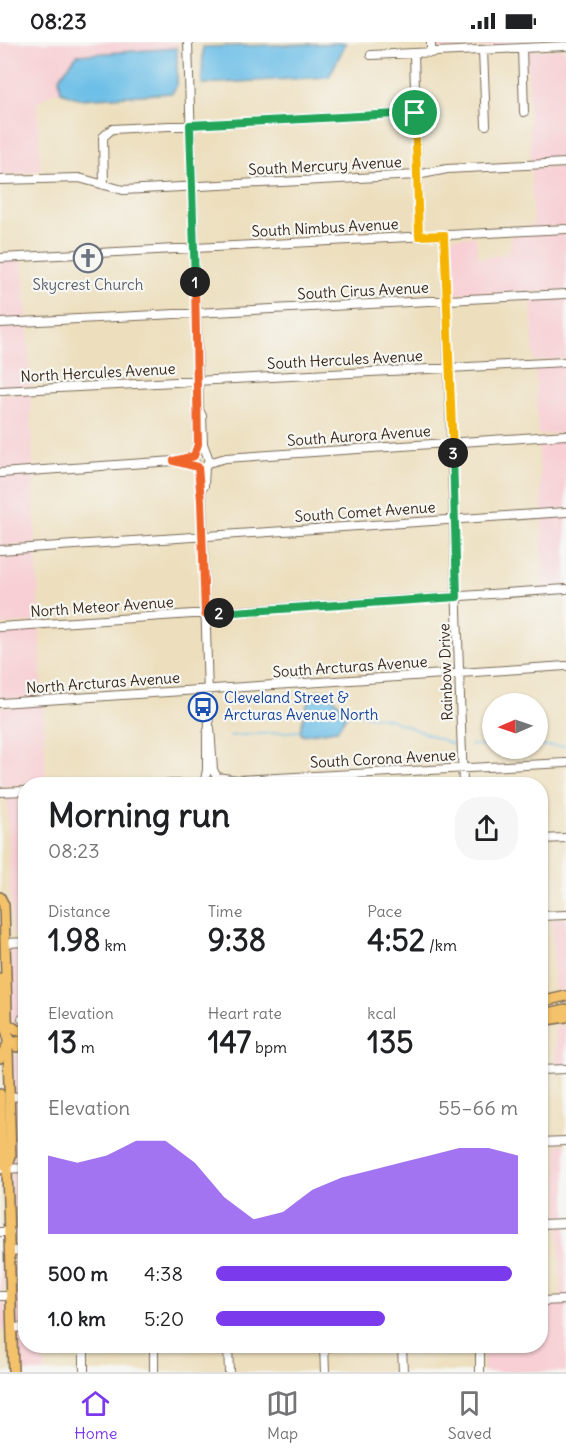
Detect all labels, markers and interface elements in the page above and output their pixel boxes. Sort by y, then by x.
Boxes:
text: 08:23 [30,7,87,35]
pin [389,87,440,138]
icon: arrive [398,96,431,129]
street label: South Mercury Avenue [248,152,402,179]
street label: South Nimbus Avenue [251,214,399,241]
church icon: Skycrest Church [72,242,104,274]
pin: 1 [180,267,210,297]
text: 1 [192,272,198,292]
place label: Skycrest Church [33,275,144,294]
street label: South Cirus Avenue [297,278,429,303]
street label: South Hercules Avenue [267,346,423,373]
street label: North Hercules Avenue [20,359,176,386]
street label: South Aurora Avenue [286,421,431,450]
pin: 3 [438,438,468,468]
text: 3 [448,443,458,463]
street label: South Comet Avenue [294,497,436,526]
street label: North Meteor Avenue [30,592,174,621]
pin: 2 [204,598,234,628]
text: 2 [215,603,223,623]
street label: Rainbow Drive [434,623,457,721]
street label: South Arcturas Avenue [272,652,428,681]
street label: North Arcturas Avenue [25,668,181,697]
place label: Cleveland Street & Arcturas Avenue North [224,688,379,724]
bus stop icon: Cleveland Street & Arcturas Avenue North [187,691,219,723]
north arrow [482,693,548,759]
map controls [482,693,548,759]
street label: South Corona Avenue [309,745,457,772]
text: Morning run [48,794,230,836]
button: share [455,797,518,860]
text: 08:23 [48,838,100,863]
text: Distance [48,901,110,921]
text: Time [208,901,242,921]
text: Pace [367,901,402,921]
text: 1.98 [48,921,101,959]
text: 9:38 [208,921,266,959]
text: 4:52 [367,921,425,959]
text: km [101,935,127,955]
text: /km [425,935,457,955]
text: Elevation [48,1003,114,1023]
text: Heart rate [208,1003,282,1023]
text: kcal [367,1003,396,1023]
text: 13 [48,1023,77,1061]
text: 147 [208,1023,251,1061]
text: 135 [367,1023,414,1061]
text: m [77,1037,95,1057]
text: bpm [251,1037,287,1057]
text: Elevation [48,1095,130,1120]
text: 55–66 m [438,1095,518,1120]
text: 500 m [48,1261,108,1286]
text: 4:38 [144,1261,183,1286]
text: 1.0 km [48,1306,106,1331]
text: 5:20 [144,1306,184,1331]
tab: Home [74,1387,117,1443]
tab: Map [266,1387,299,1443]
tab: Saved [448,1387,492,1443]

